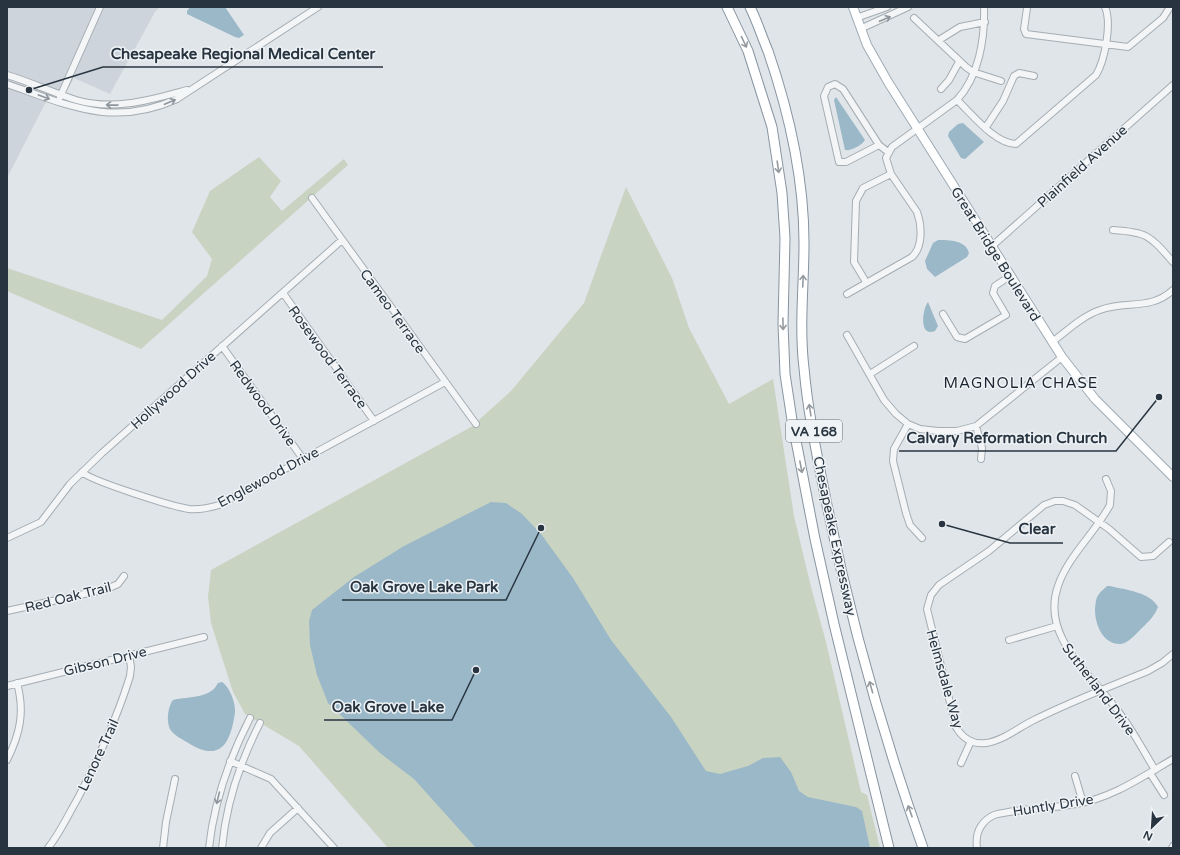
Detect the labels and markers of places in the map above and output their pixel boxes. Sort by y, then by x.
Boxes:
callout: Chesapeake Regional Medical Center [103,40,383,67]
callout: Calvary Reformation Church [899,424,1116,451]
callout: Clear [1010,516,1063,543]
callout: Oak Grove Lake Park [342,573,506,600]
callout: Oak Grove Lake [324,693,452,720]

